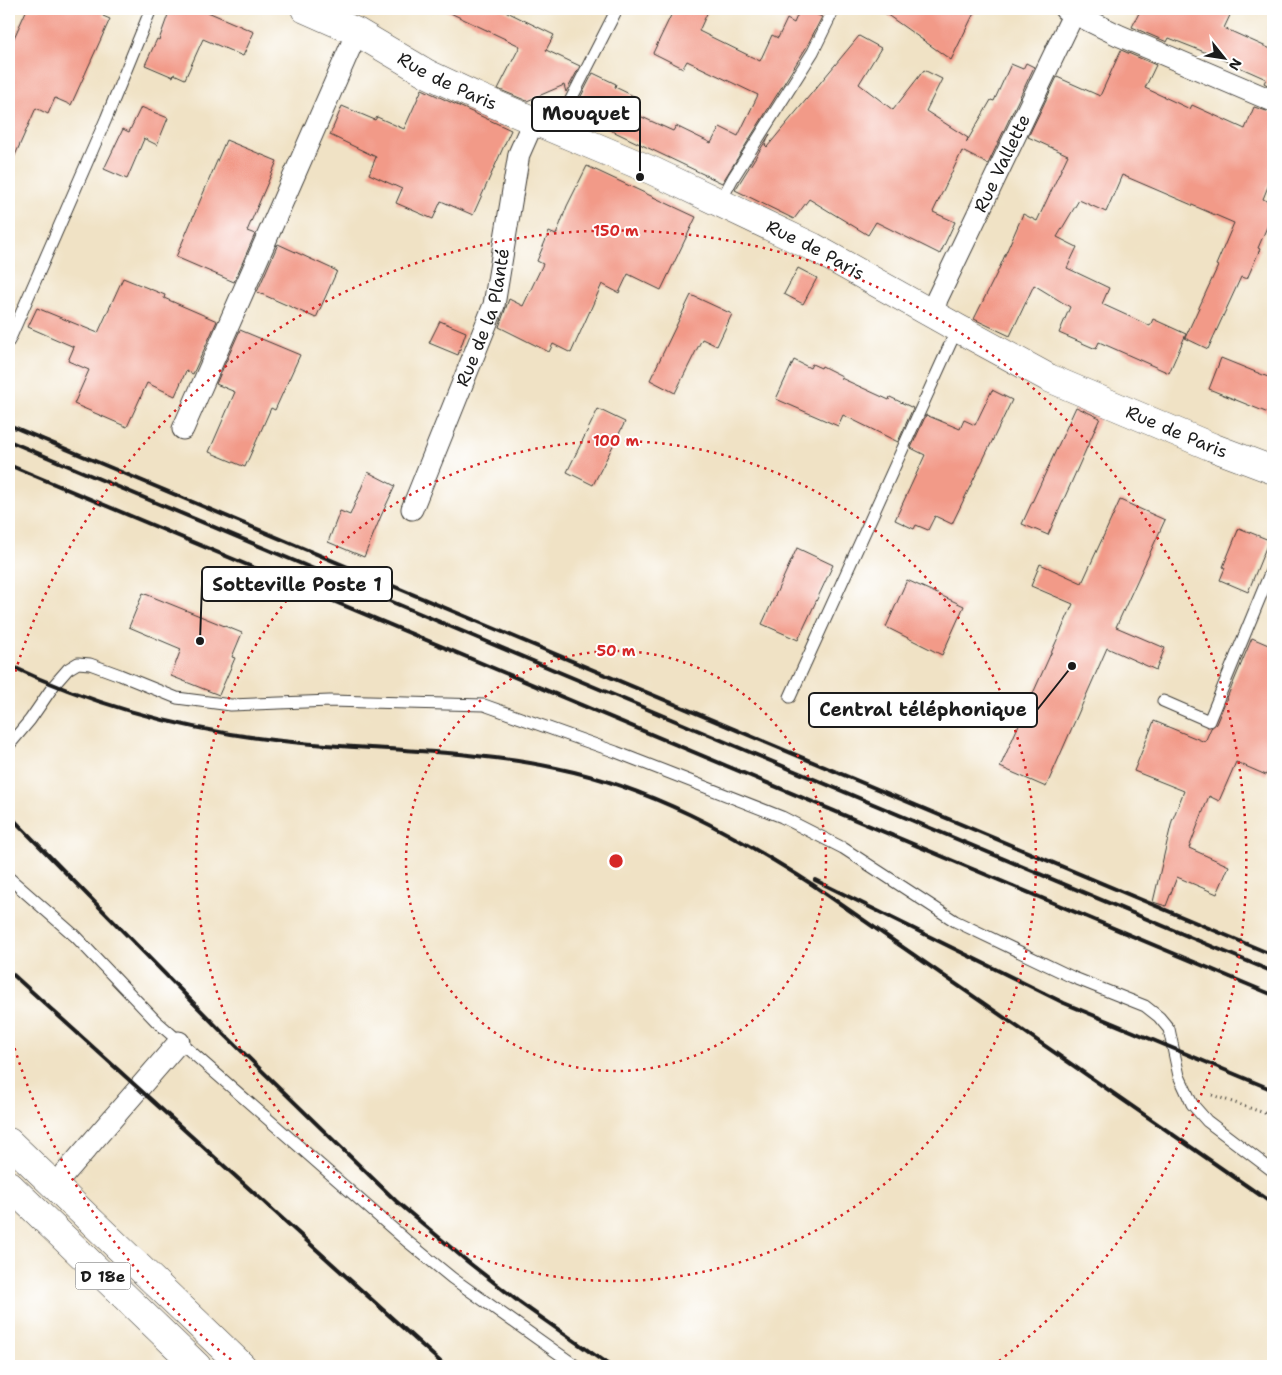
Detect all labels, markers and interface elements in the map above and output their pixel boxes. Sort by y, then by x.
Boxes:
north arrow [1200,32,1250,82]
street label: Rue de Paris [393,47,501,116]
text: N [1225,55,1246,74]
callout: Mouquet [532,97,640,131]
text: Mouquet [542,101,630,126]
street label: Rue Vallette [968,110,1036,216]
street label: Rue de Paris [762,214,869,286]
text: 150 m [593,221,639,241]
street label: Rue de la Planté [450,246,515,390]
street label: Rue de Paris [1122,400,1231,464]
text: 100 m [593,431,639,451]
callout: Sotteville Poste 1 [202,567,392,601]
text: Sotteville Poste 1 [212,572,382,597]
text: 50 m [597,641,636,661]
callout: Central téléphonique [809,693,1037,727]
text: Central téléphonique [819,697,1027,722]
centre of rings [607,852,625,870]
road number: D 18e [76,1262,130,1290]

